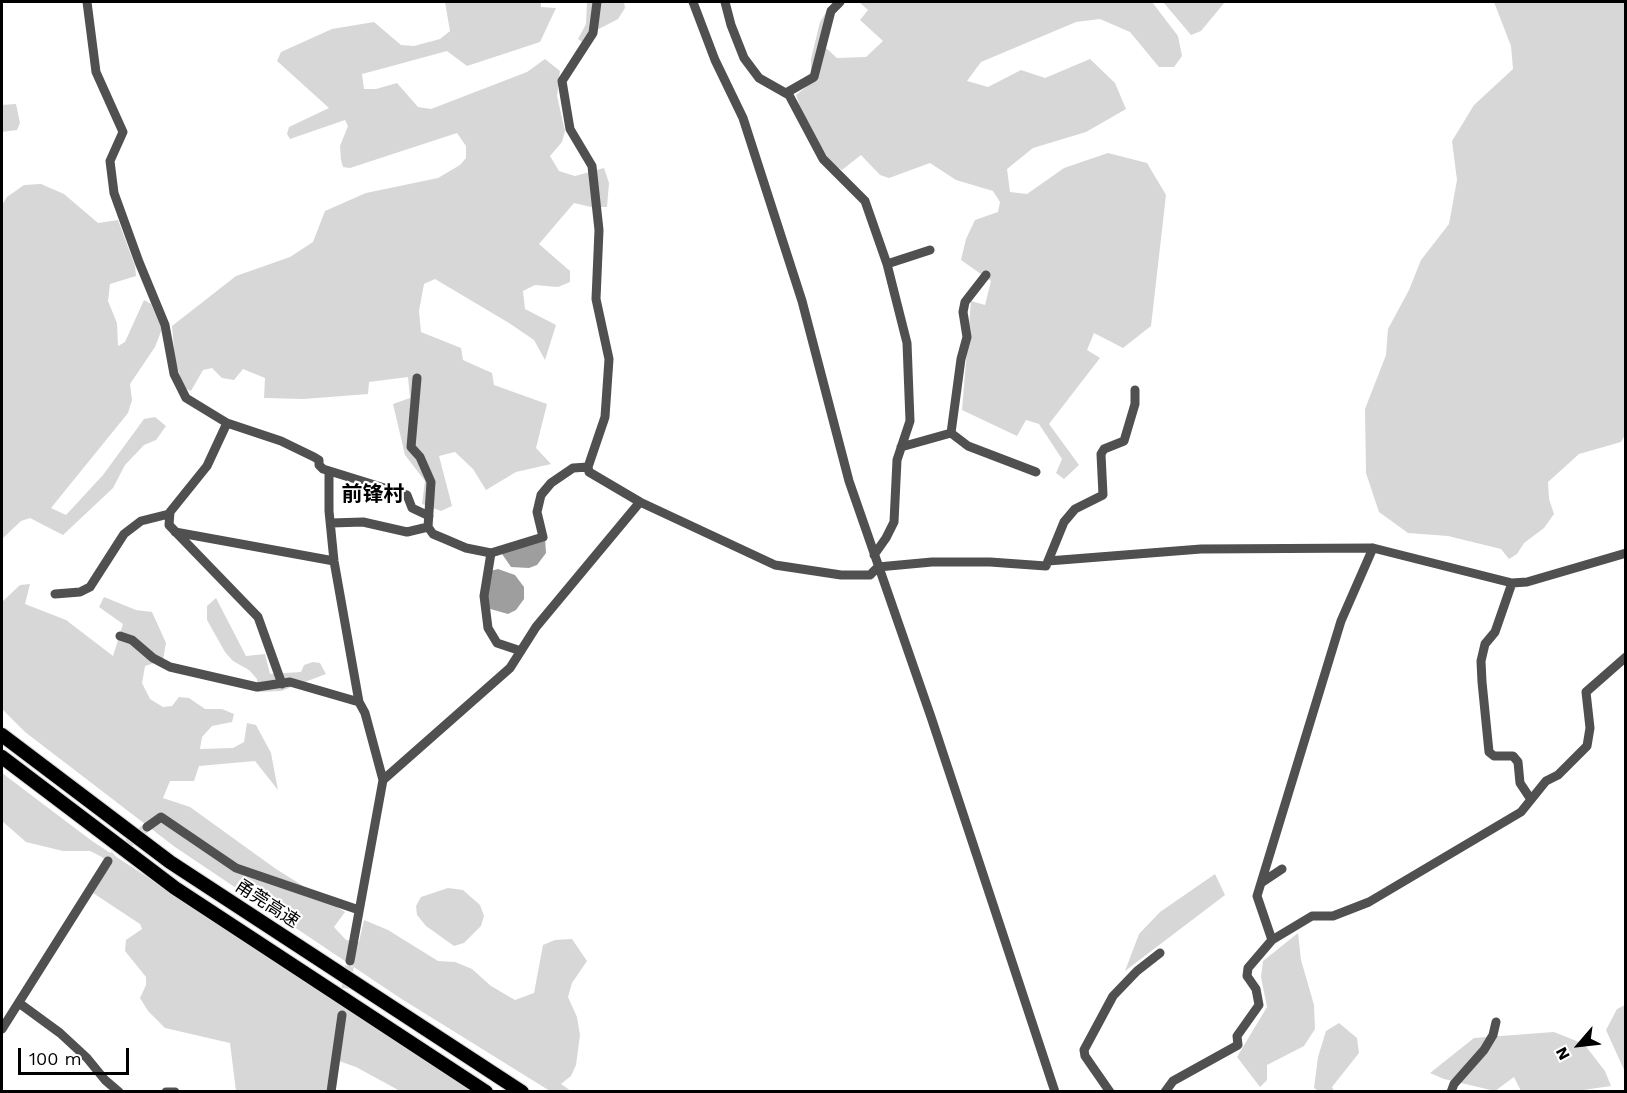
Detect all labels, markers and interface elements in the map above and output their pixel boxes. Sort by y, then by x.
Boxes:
district label: 前锋村 [342,482,404,508]
street label: 甬莞高速 [231,875,303,933]
north arrow [1549,1015,1609,1075]
scale bar [21,1036,132,1074]
text: N [1551,1044,1574,1063]
text: 100 m [29,1048,82,1069]

